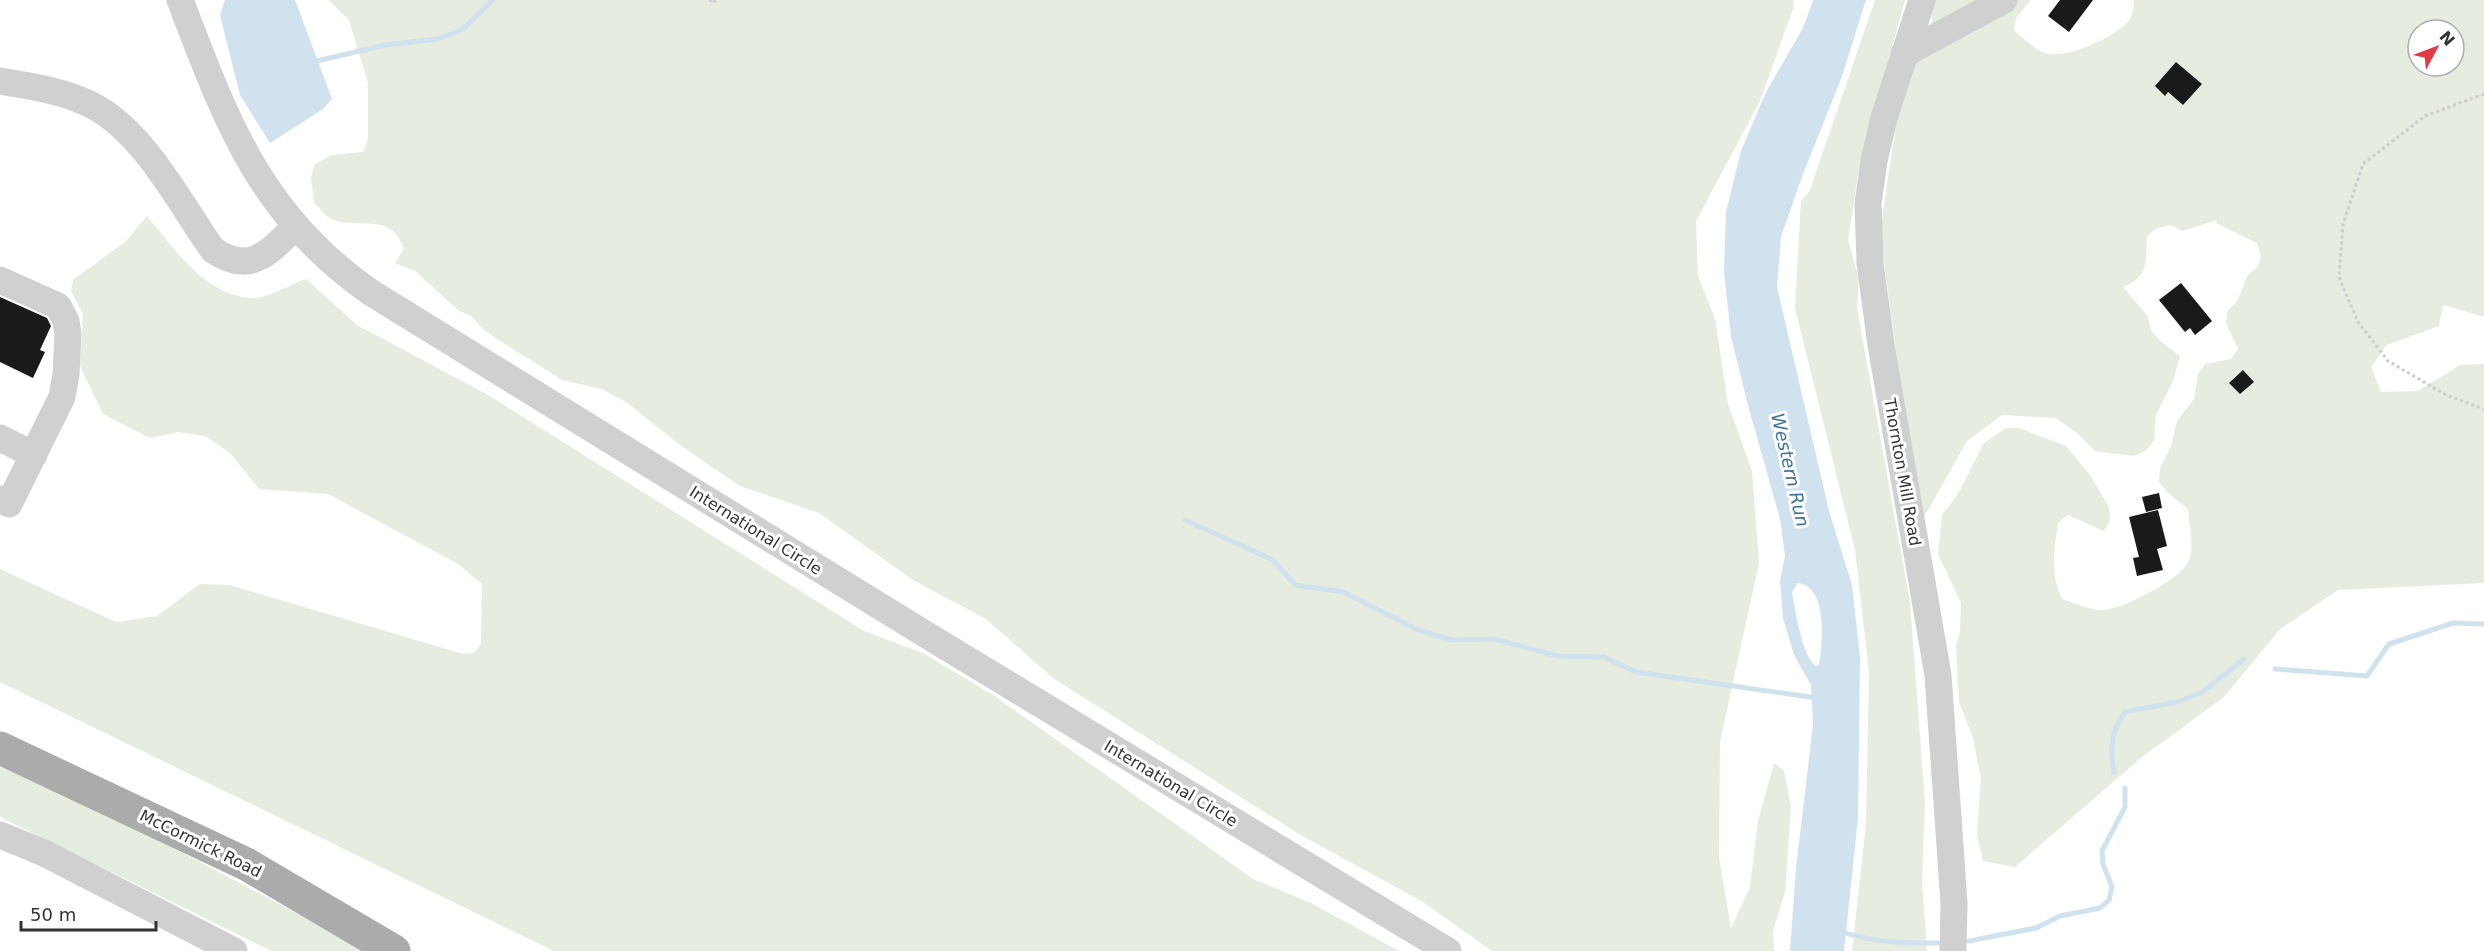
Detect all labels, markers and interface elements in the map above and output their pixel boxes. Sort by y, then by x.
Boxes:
north arrow [2406,18,2466,78]
text: N [2435,27,2459,50]
street label: Thornton Mill Road [1880,396,1925,548]
water label: Western Run [1767,411,1814,529]
street label: International Circle [686,482,825,579]
street label: International Circle [1101,736,1241,831]
street label: McCormick Road [137,806,265,881]
scale bar [21,894,156,932]
text: 50 m [30,904,76,925]

